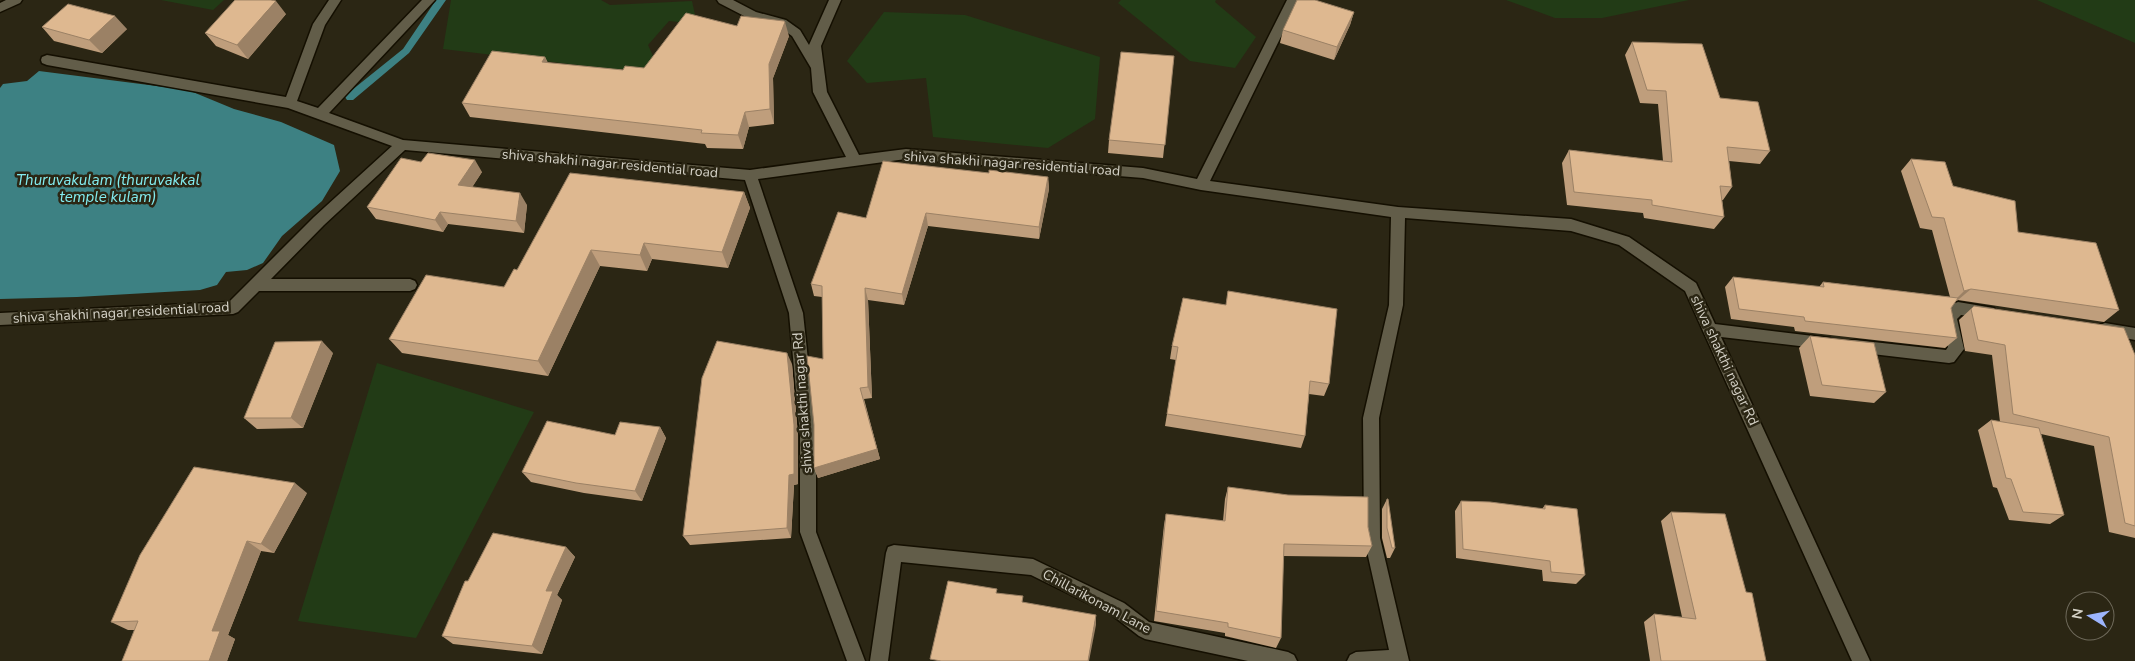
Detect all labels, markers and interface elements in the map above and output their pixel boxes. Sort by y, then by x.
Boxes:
street label: shiva shakhi nagar residential road [501,145,719,182]
street label: shiva shakhi nagar residential road [903,146,1121,181]
water label: Thuruvakulam (thuruvakkal temple kulam) [16,170,200,207]
street label: shiva shakthi nagar Rd [1686,292,1763,428]
street label: shiva shakhi nagar residential road [12,297,230,328]
street label: shiva shakthi nagar Rd [788,332,817,474]
street label: Chillarikonam Lane [1039,565,1154,638]
north arrow [2065,591,2115,641]
text: N [2067,607,2088,621]

